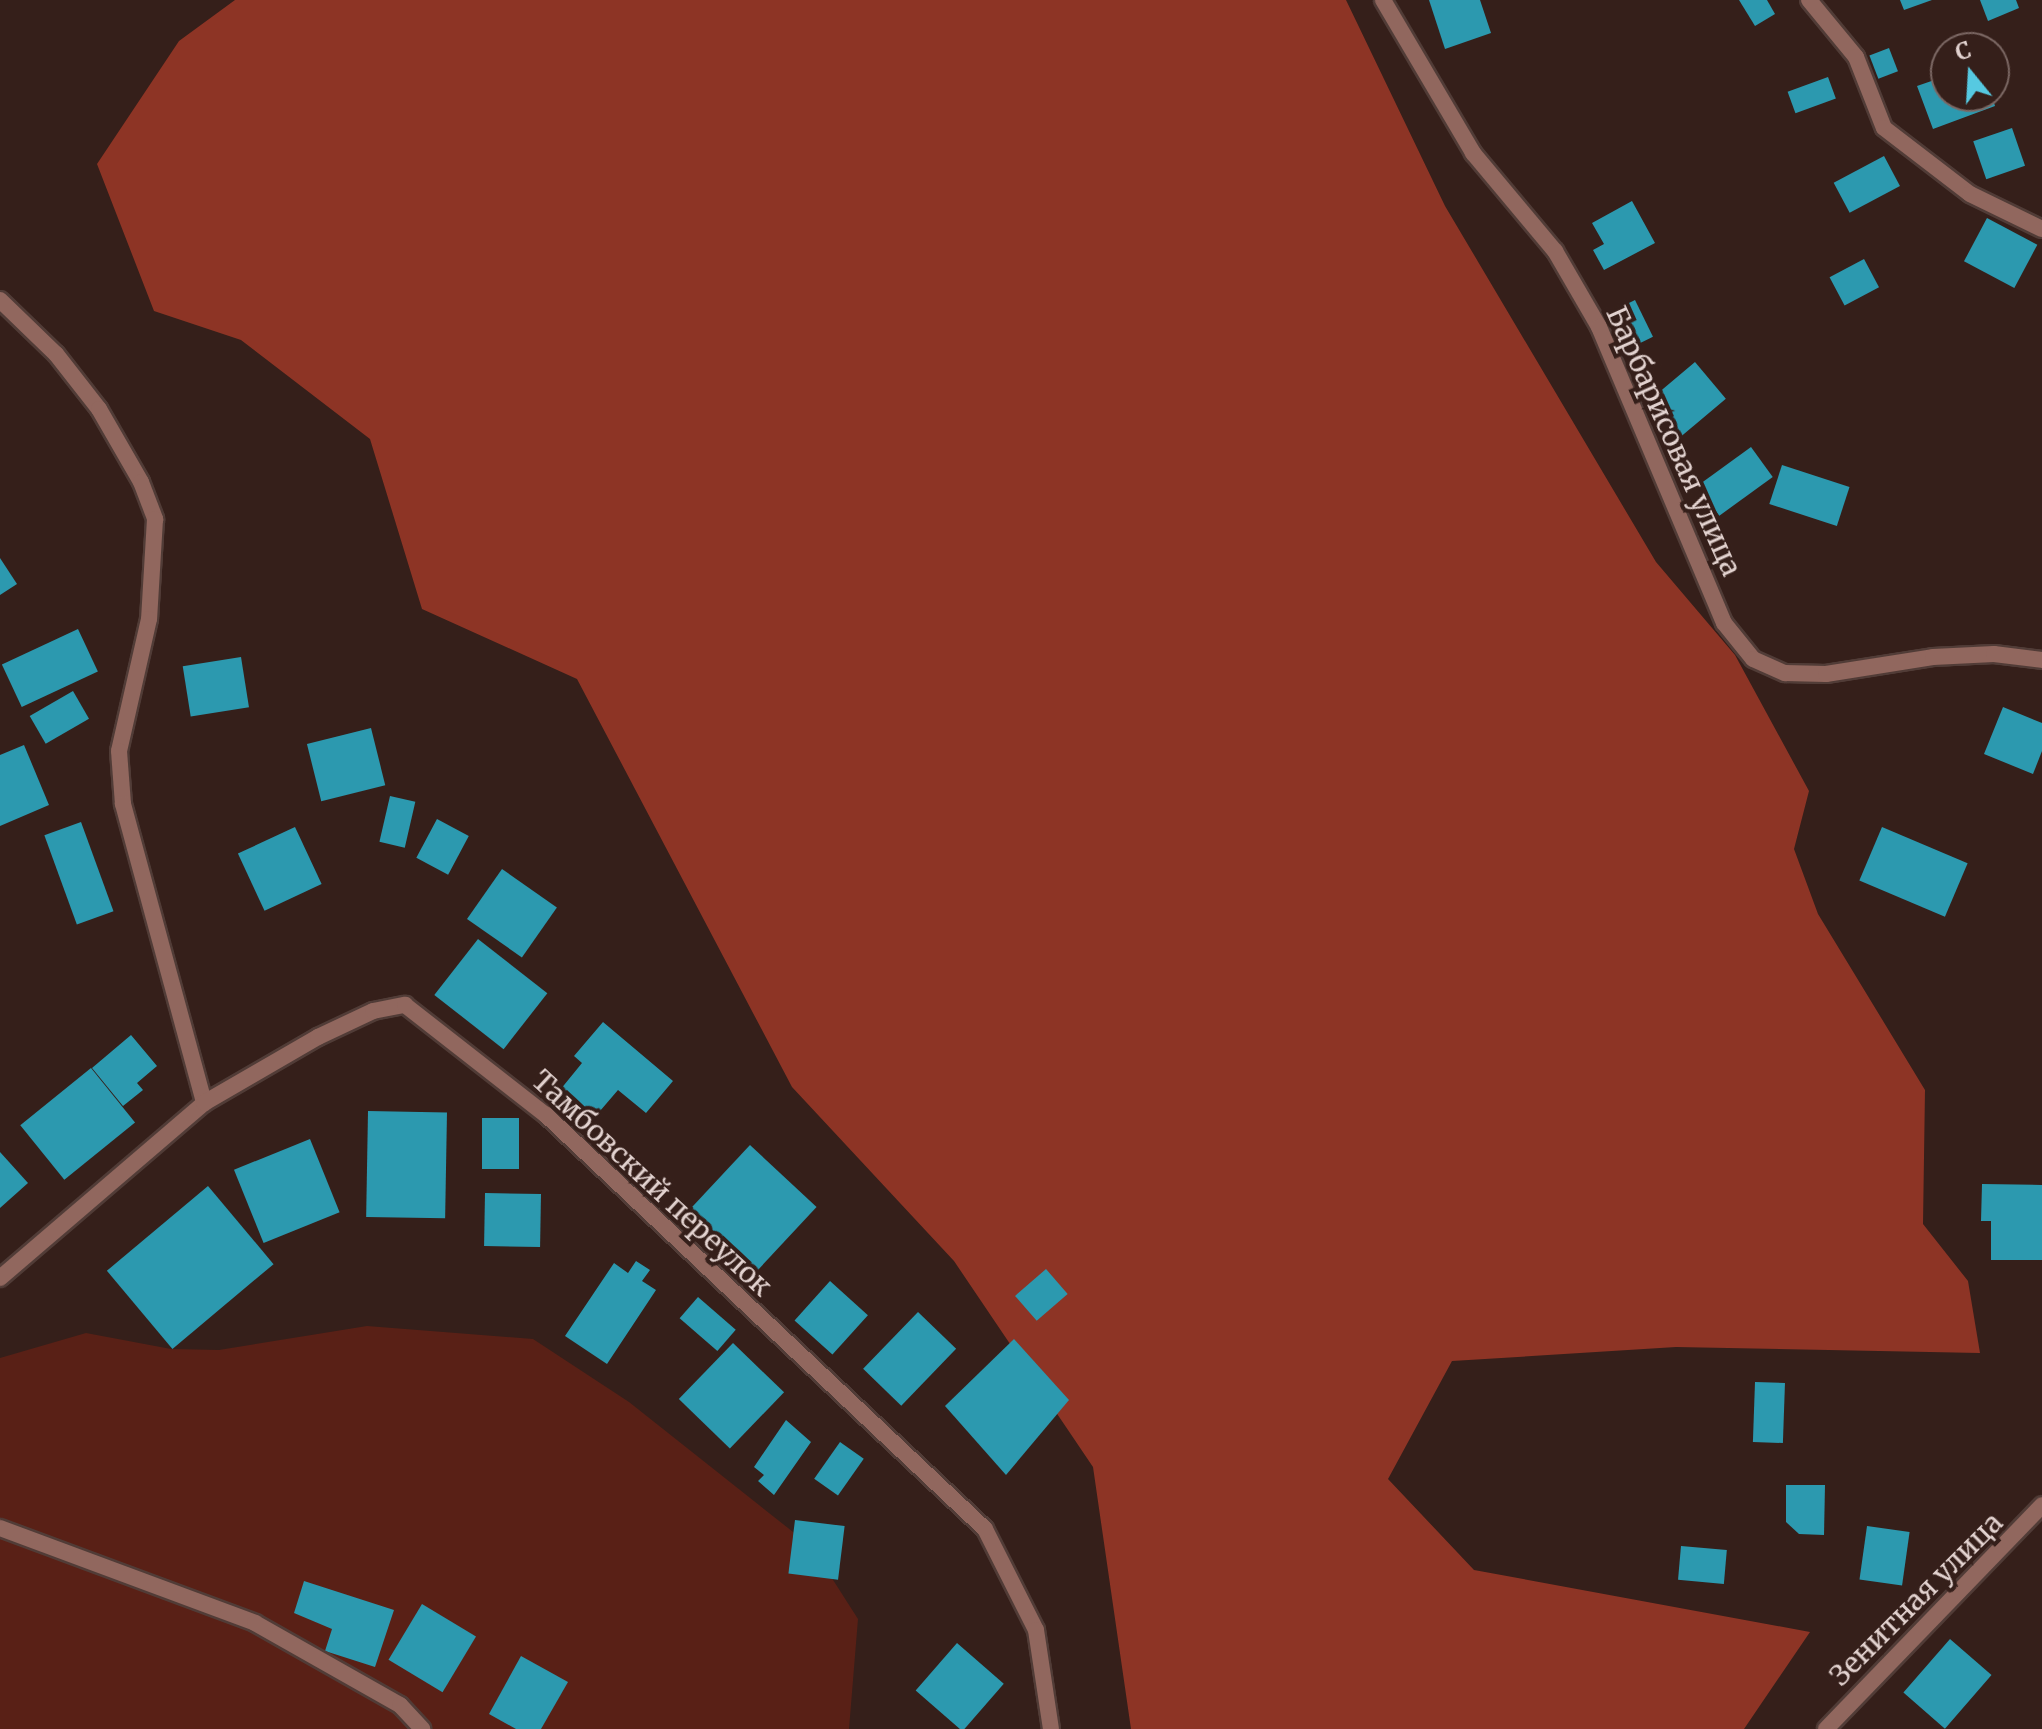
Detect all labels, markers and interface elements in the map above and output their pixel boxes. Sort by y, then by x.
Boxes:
north arrow [1930,32,2010,112]
text: С [1952,36,1974,67]
street label: Барбарисовая улица [1599,301,1749,581]
street label: Тамбовский переулок [525,1063,779,1303]
street label: Зенитная улица [1823,1506,2009,1692]

